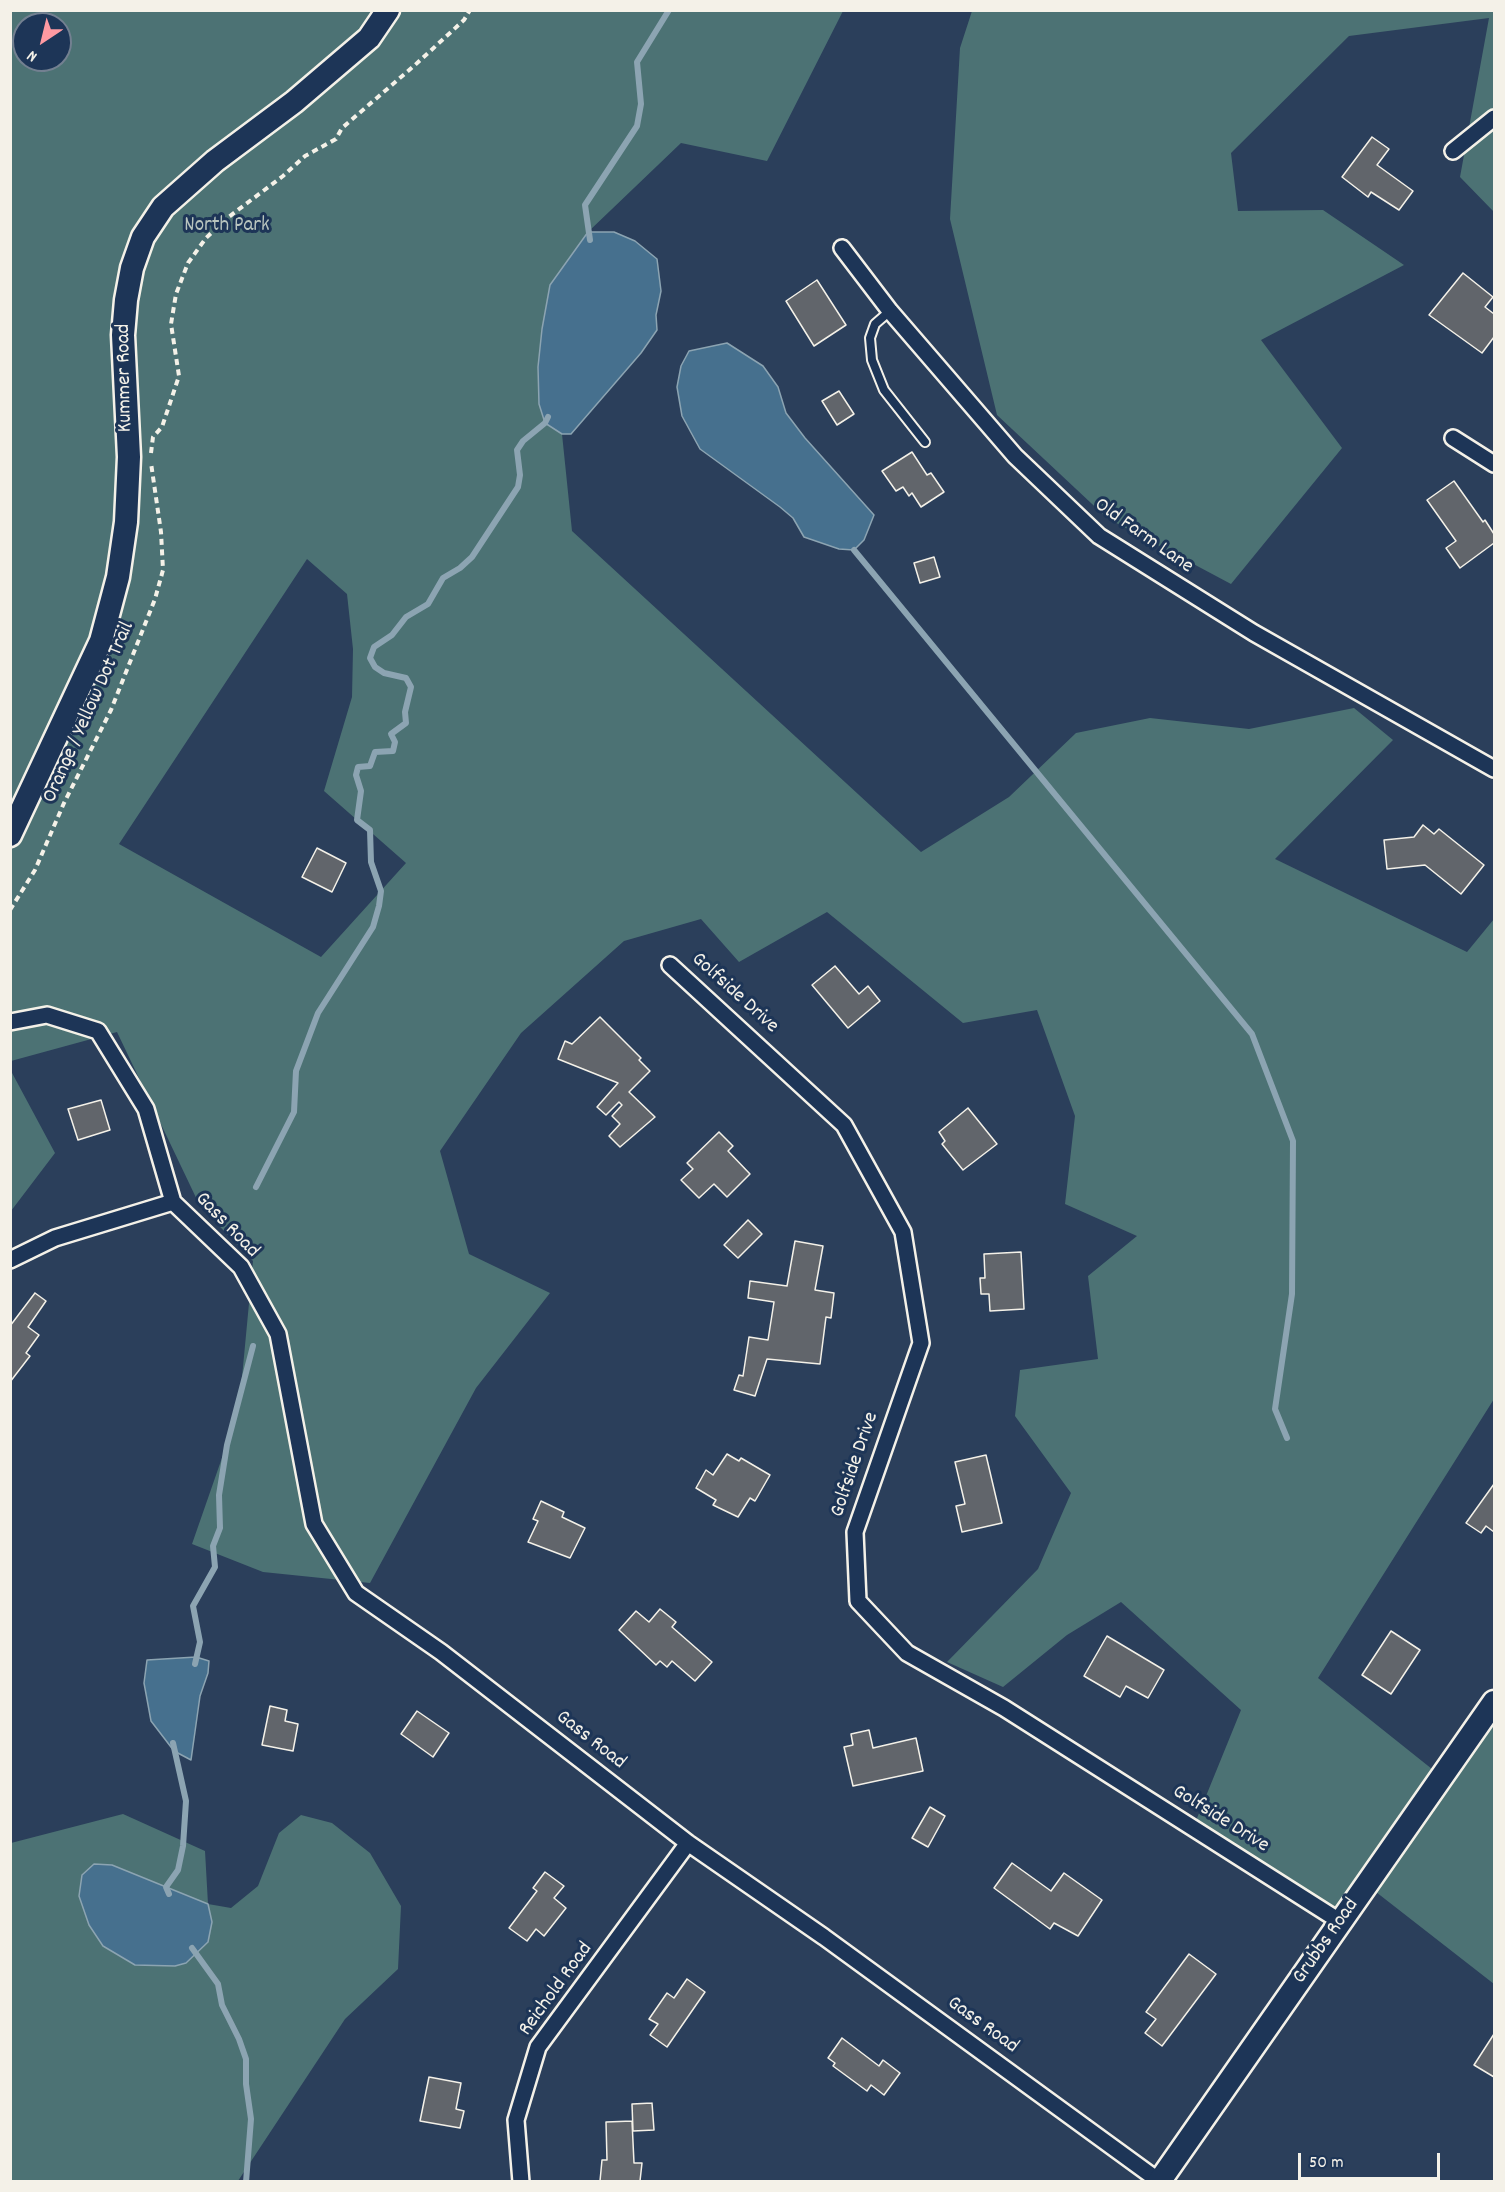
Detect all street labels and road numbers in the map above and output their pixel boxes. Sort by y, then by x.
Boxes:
street label: Kummer Road [112,323,140,433]
street label: Old Farm Lane [1089,494,1197,580]
street label: Orange / Yellow Dot Trail [39,619,141,807]
street label: Golfside Drive [685,948,783,1040]
street label: Gass Road [188,1188,264,1264]
street label: Golfside Drive [826,1409,886,1521]
street label: Gass Road [550,1706,630,1776]
street label: Golfside Drive [1167,1780,1273,1860]
street label: Grubbs Road [1288,1894,1366,1990]
street label: Reichold Road [515,1938,599,2042]
street label: Gass Road [941,1992,1023,2060]

